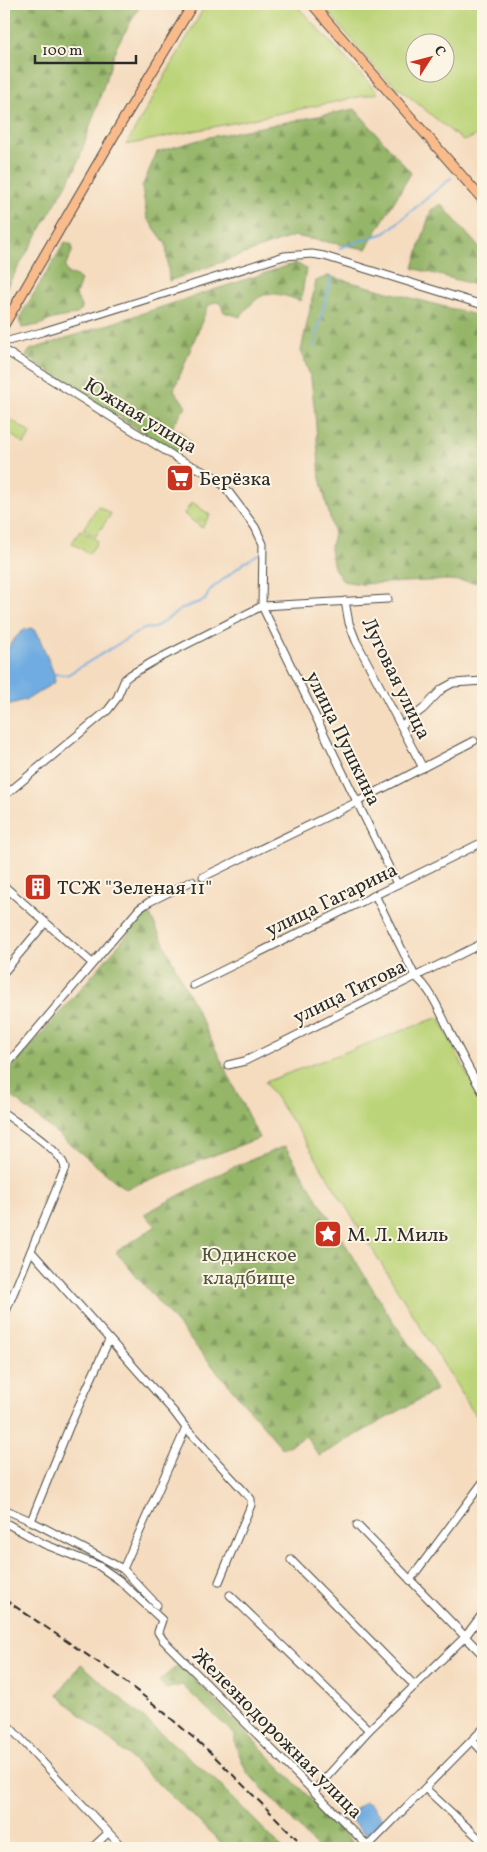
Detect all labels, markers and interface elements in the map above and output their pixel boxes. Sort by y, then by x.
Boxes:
scale bar [35,32,136,64]
north arrow [404,32,454,82]
text: 100 m [42,41,82,62]
text: С [429,42,450,60]
street label: Южная улица [78,372,202,462]
supermarket icon: Берёзка [165,463,195,493]
place label: Берёзка [199,466,271,494]
street label: Луговая улица [354,613,437,745]
street label: улица Пушкина [298,667,387,811]
street label: улица Гагарина [261,857,403,945]
building icon: ТСЖ "Зеленая 11" [23,872,53,902]
place label: ТСЖ "Зеленая 11" [57,875,212,903]
street label: улица Титова [289,953,411,1032]
place icon: М. Л. Миль [313,1219,343,1249]
place label: М. Л. Миль [347,1222,448,1250]
park label: Юдинское кладбище [201,1242,297,1293]
street label: Железнодорожная улица [185,1643,368,1826]

